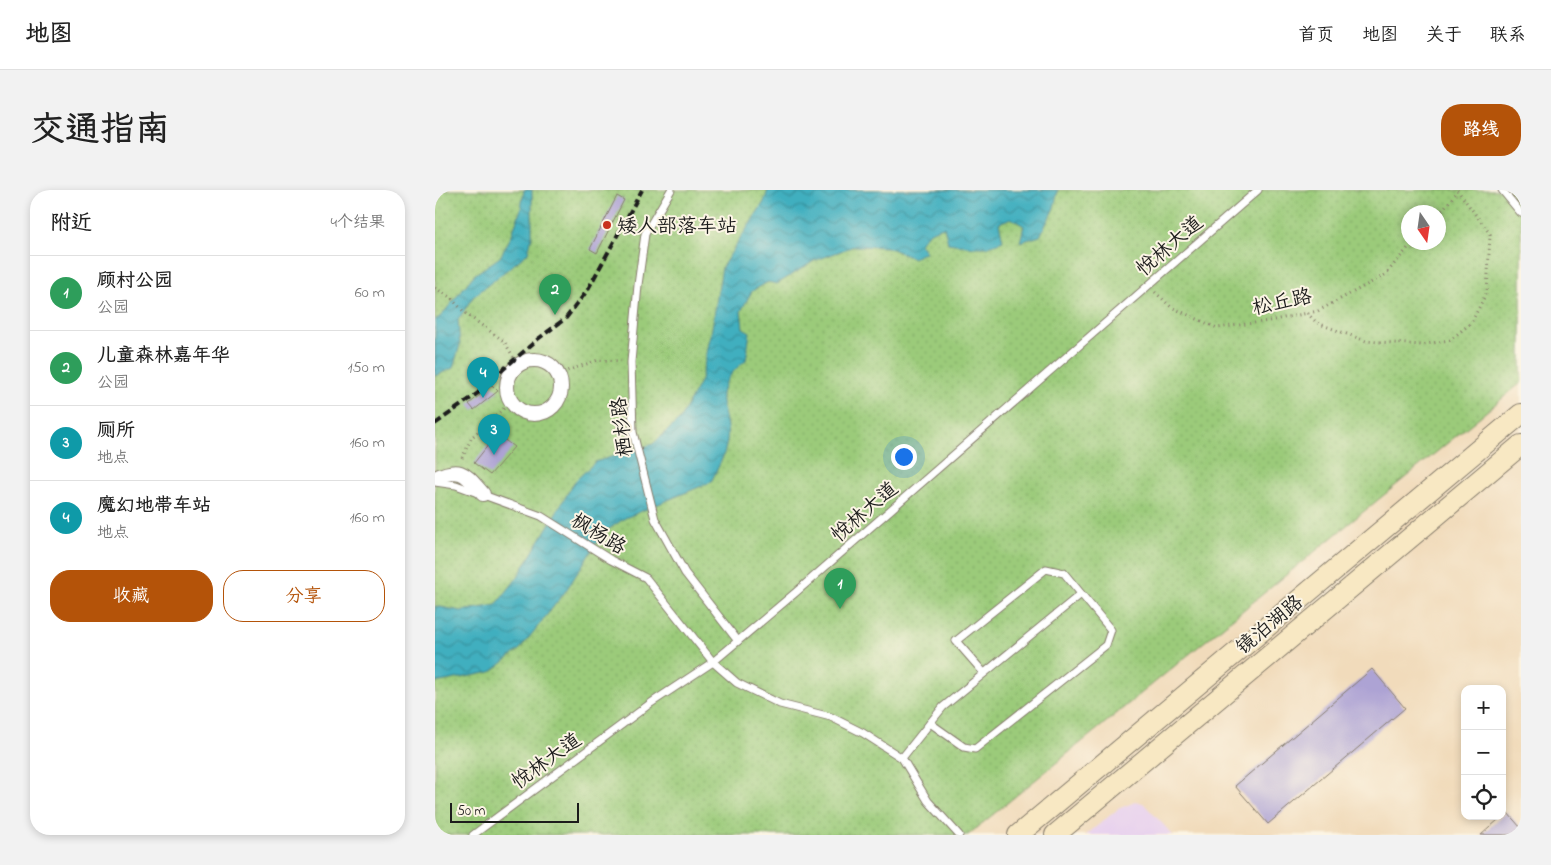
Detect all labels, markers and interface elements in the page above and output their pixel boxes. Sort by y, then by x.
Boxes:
text: 地图 [25,18,73,53]
text: 首页 [1298,23,1334,49]
text: 地图 [1362,23,1398,49]
text: 关于 [1426,23,1462,49]
text: 联系 [1490,23,1526,49]
button: 路线 [1441,104,1521,156]
text: 交通指南 [30,106,170,157]
north arrow [1401,205,1446,250]
text: 附近 [50,209,92,239]
street label: 悦林大道 [1131,210,1210,284]
text: 4个结果 [330,211,385,235]
place label: 矮人部落车站 [617,213,737,242]
marker: 矮人部落车站 [601,219,613,231]
text: 顾村公园 [97,268,173,295]
pin: 2 [539,274,571,315]
text: 1 [63,281,69,305]
text: 60 m [355,281,385,305]
street label: 松丘路 [1250,283,1316,324]
text: 公园 [97,296,129,320]
text: 儿童森林嘉年华 [97,343,230,370]
text: 2 [62,356,70,380]
text: 150 m [347,356,385,380]
pin: 4 [467,357,499,398]
text: 公园 [97,371,129,395]
street label: 栖杉路 [605,394,642,458]
pin: 3 [478,414,510,455]
text: 厕所 [97,418,135,445]
text: 3 [63,431,69,455]
text: 160 m [350,431,385,455]
your location [891,444,917,470]
text: 地点 [97,446,129,470]
street label: 悦林大道 [826,476,905,550]
text: 魔幻地带车站 [97,493,211,520]
text: 4 [63,506,69,530]
text: 160 m [350,506,385,530]
street label: 枫杨路 [565,507,632,564]
text: 地点 [97,521,129,545]
pin: 1 [824,568,856,609]
button: 收藏 [50,570,213,622]
button: 分享 [223,570,385,622]
street label: 镜泊湖路 [1231,588,1311,663]
map controls [1461,685,1506,820]
button: + [1461,685,1506,730]
street label: 悦林大道 [507,727,588,797]
button: − [1461,730,1506,775]
button: locate [1461,775,1506,820]
scale bar [450,800,579,823]
text: 50 m [457,801,485,822]

